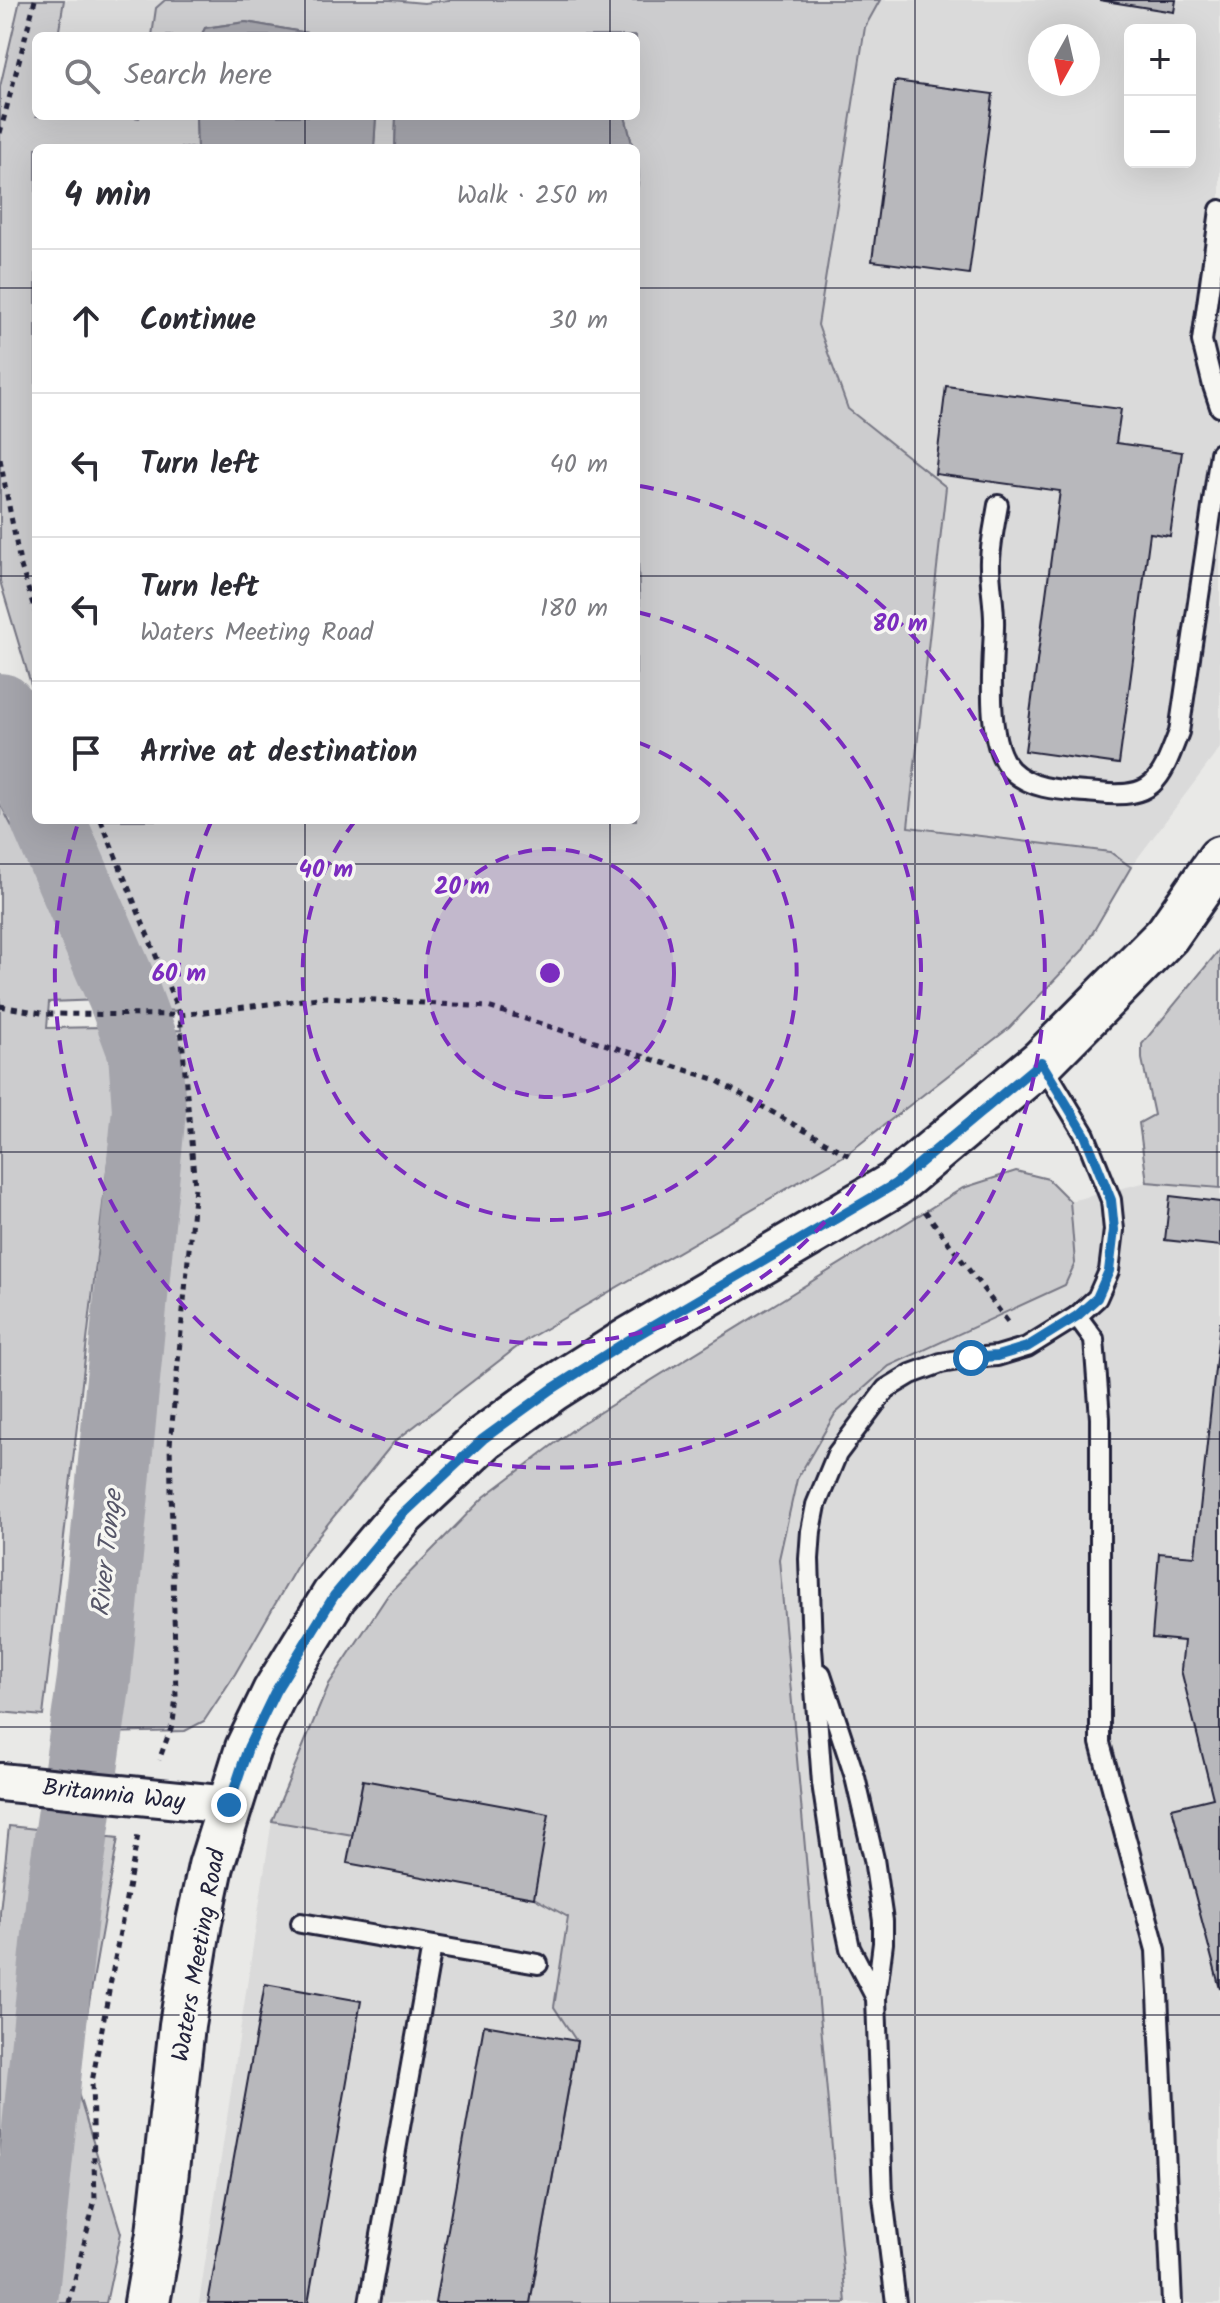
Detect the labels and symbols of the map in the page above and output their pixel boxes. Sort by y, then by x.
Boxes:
north arrow [1028,24,1100,96]
text: 80 m [872,605,928,644]
text: 40 m [299,851,353,890]
text: 20 m [434,868,490,907]
text: 60 m [152,955,206,994]
centre of rings [536,959,564,987]
route start [953,1340,989,1376]
water label: River Tonge [80,1486,136,1618]
street label: Britannia Way [41,1769,188,1822]
route end [211,1787,247,1823]
street label: Waters Meeting Road [162,1845,238,2065]

